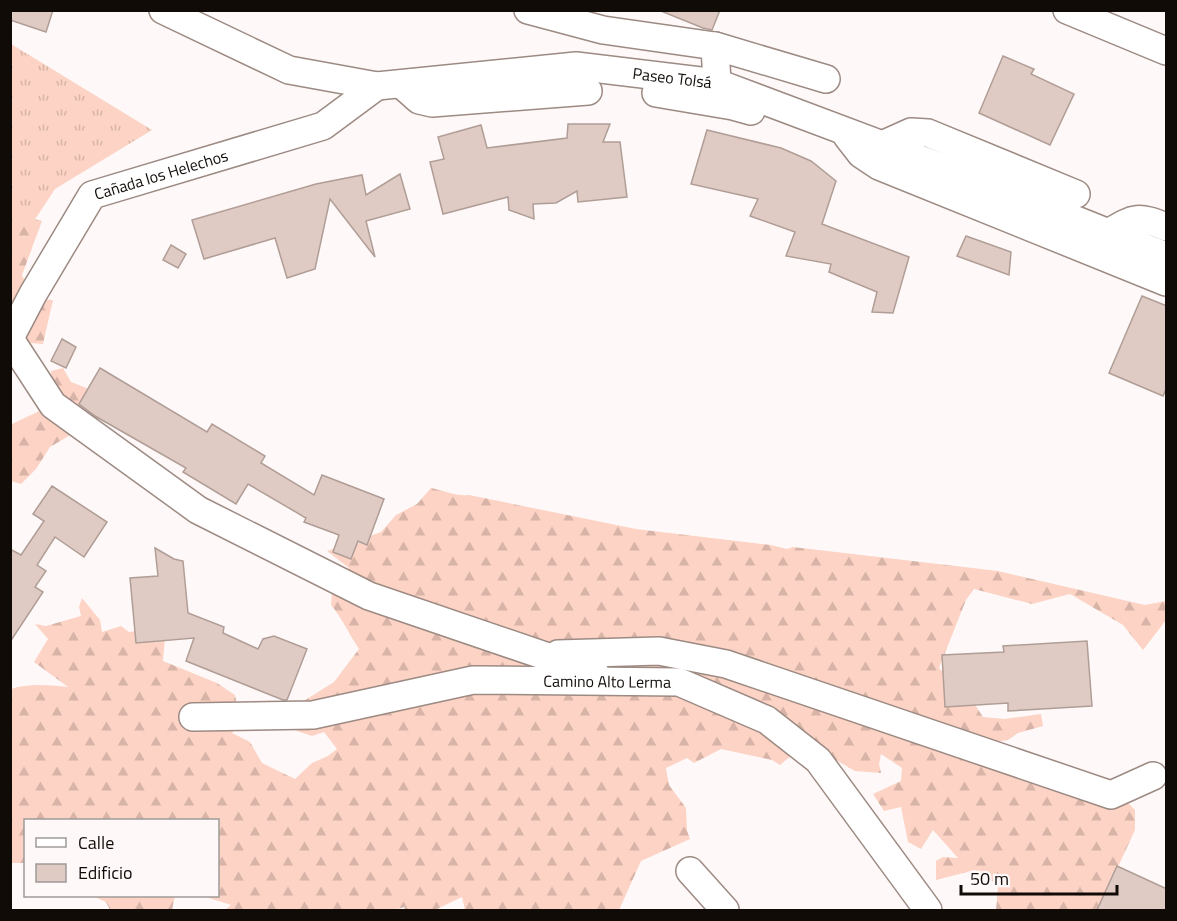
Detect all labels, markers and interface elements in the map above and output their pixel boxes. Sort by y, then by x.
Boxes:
street label: Paseo Tolsá [631,61,713,94]
street label: Cañada los Helechos [91,143,231,206]
street label: Camino Alto Lerma [543,669,671,694]
legend [24,819,219,897]
text: Calle [78,829,114,856]
scale bar [961,858,1117,896]
text: Edificio [78,859,132,886]
text: 50 m [970,865,1009,892]

